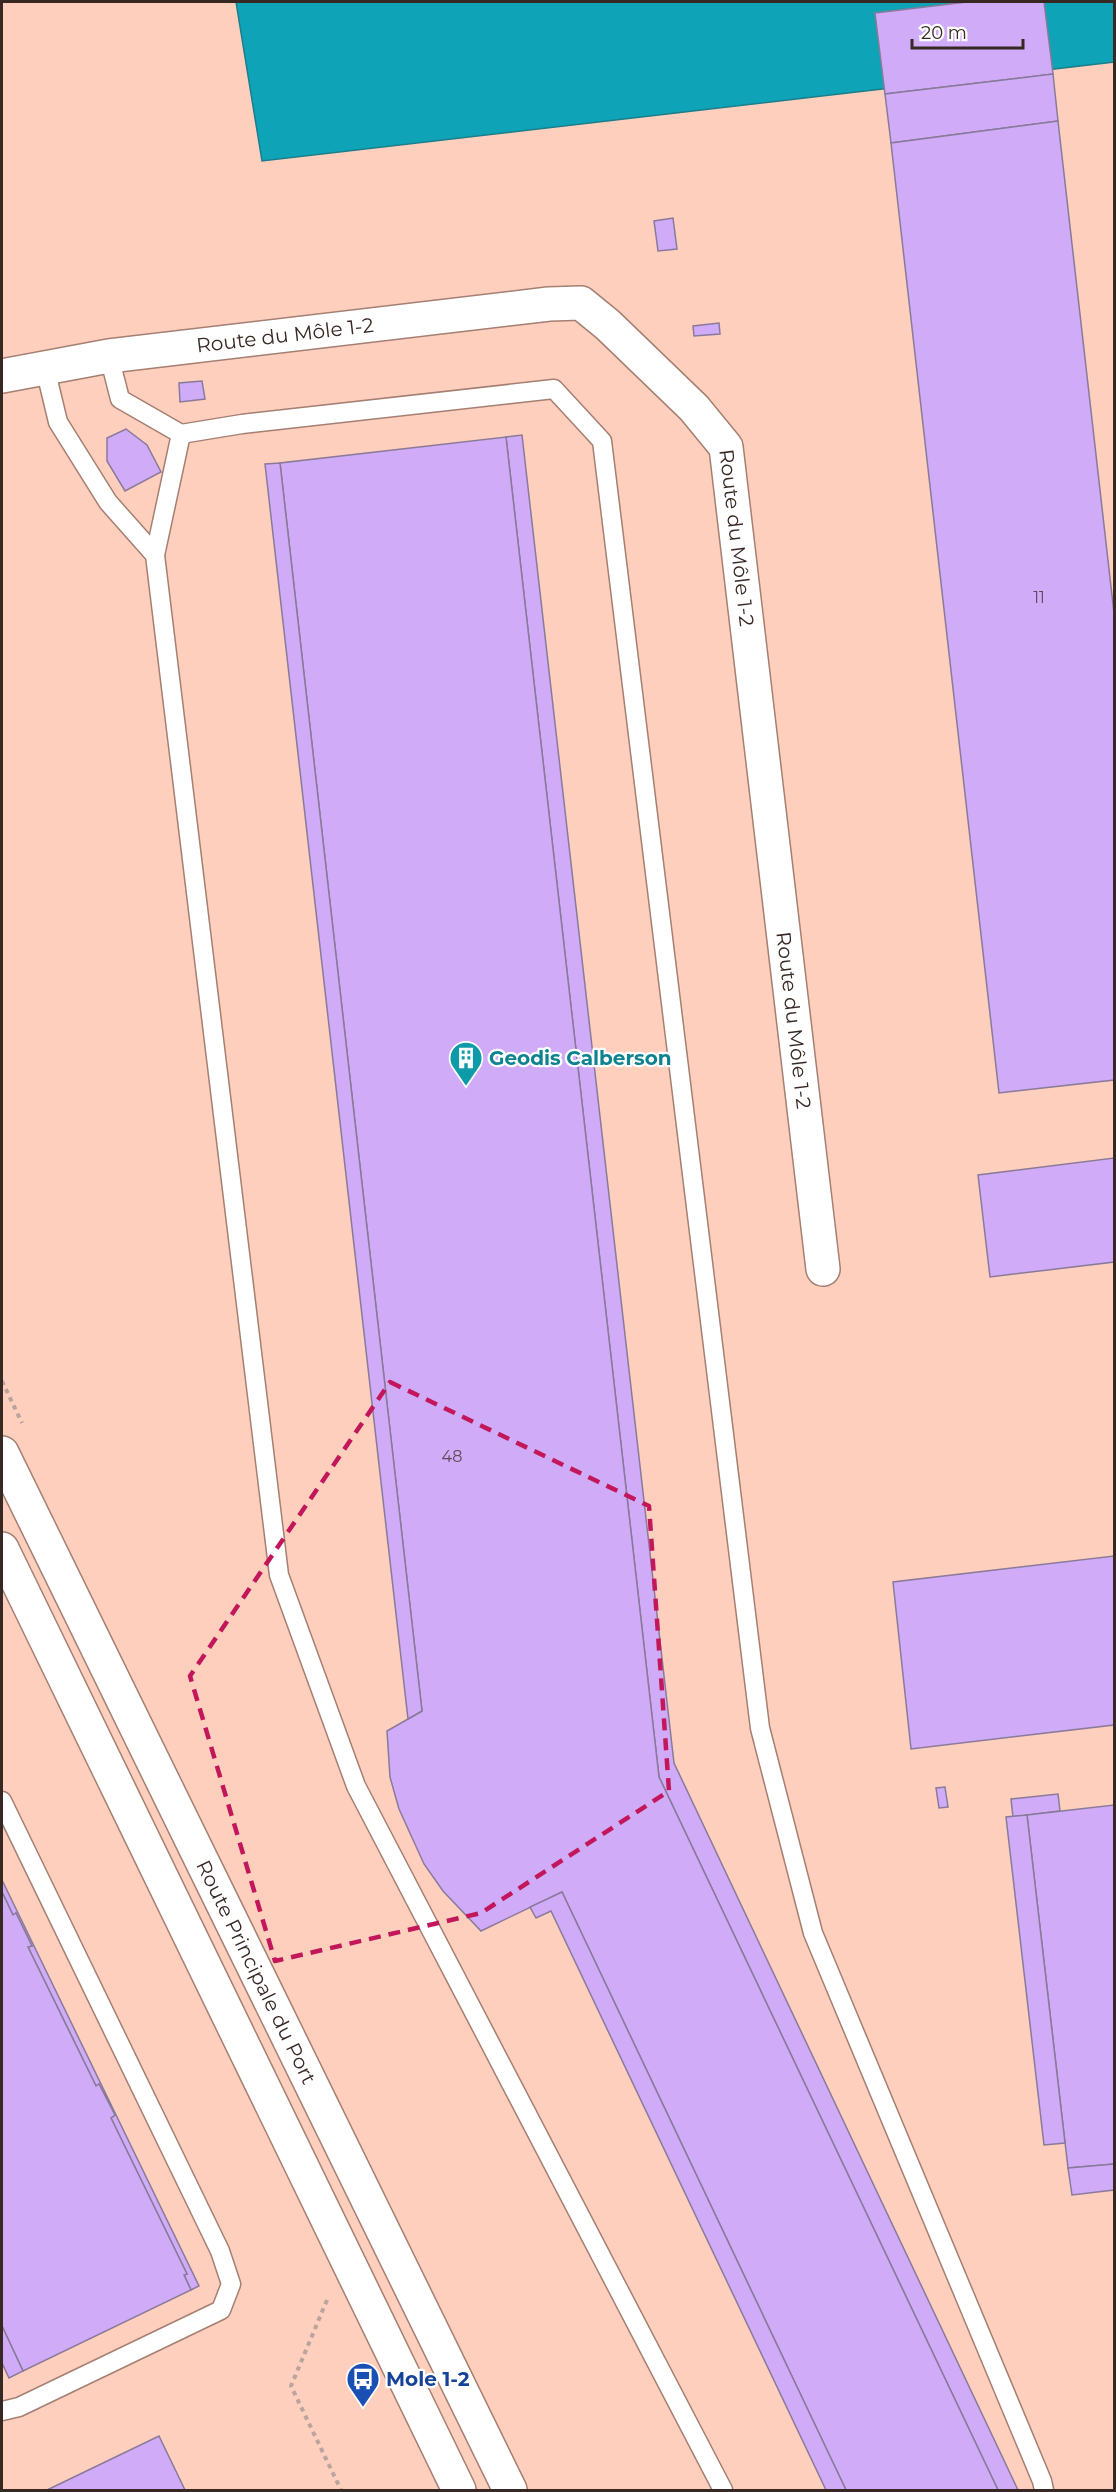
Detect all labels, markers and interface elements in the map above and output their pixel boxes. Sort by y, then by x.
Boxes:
scale bar [912,12,1023,50]
text: 20 m [921,22,967,44]
street label: Route du Môle 1-2 [195,313,375,358]
street label: Route du Môle 1-2 [714,448,759,628]
house number: 11 [1033,588,1045,607]
street label: Route du Môle 1-2 [771,930,816,1110]
building icon: Geodis Calberson [448,1040,484,1087]
place label: Geodis Calberson [489,1046,672,1070]
house number: 48 [442,1447,462,1466]
street label: Route Principale du Port [191,1856,321,2088]
bus stop icon: Mole 1-2 [345,2361,381,2408]
place label: Mole 1-2 [386,2367,470,2391]

